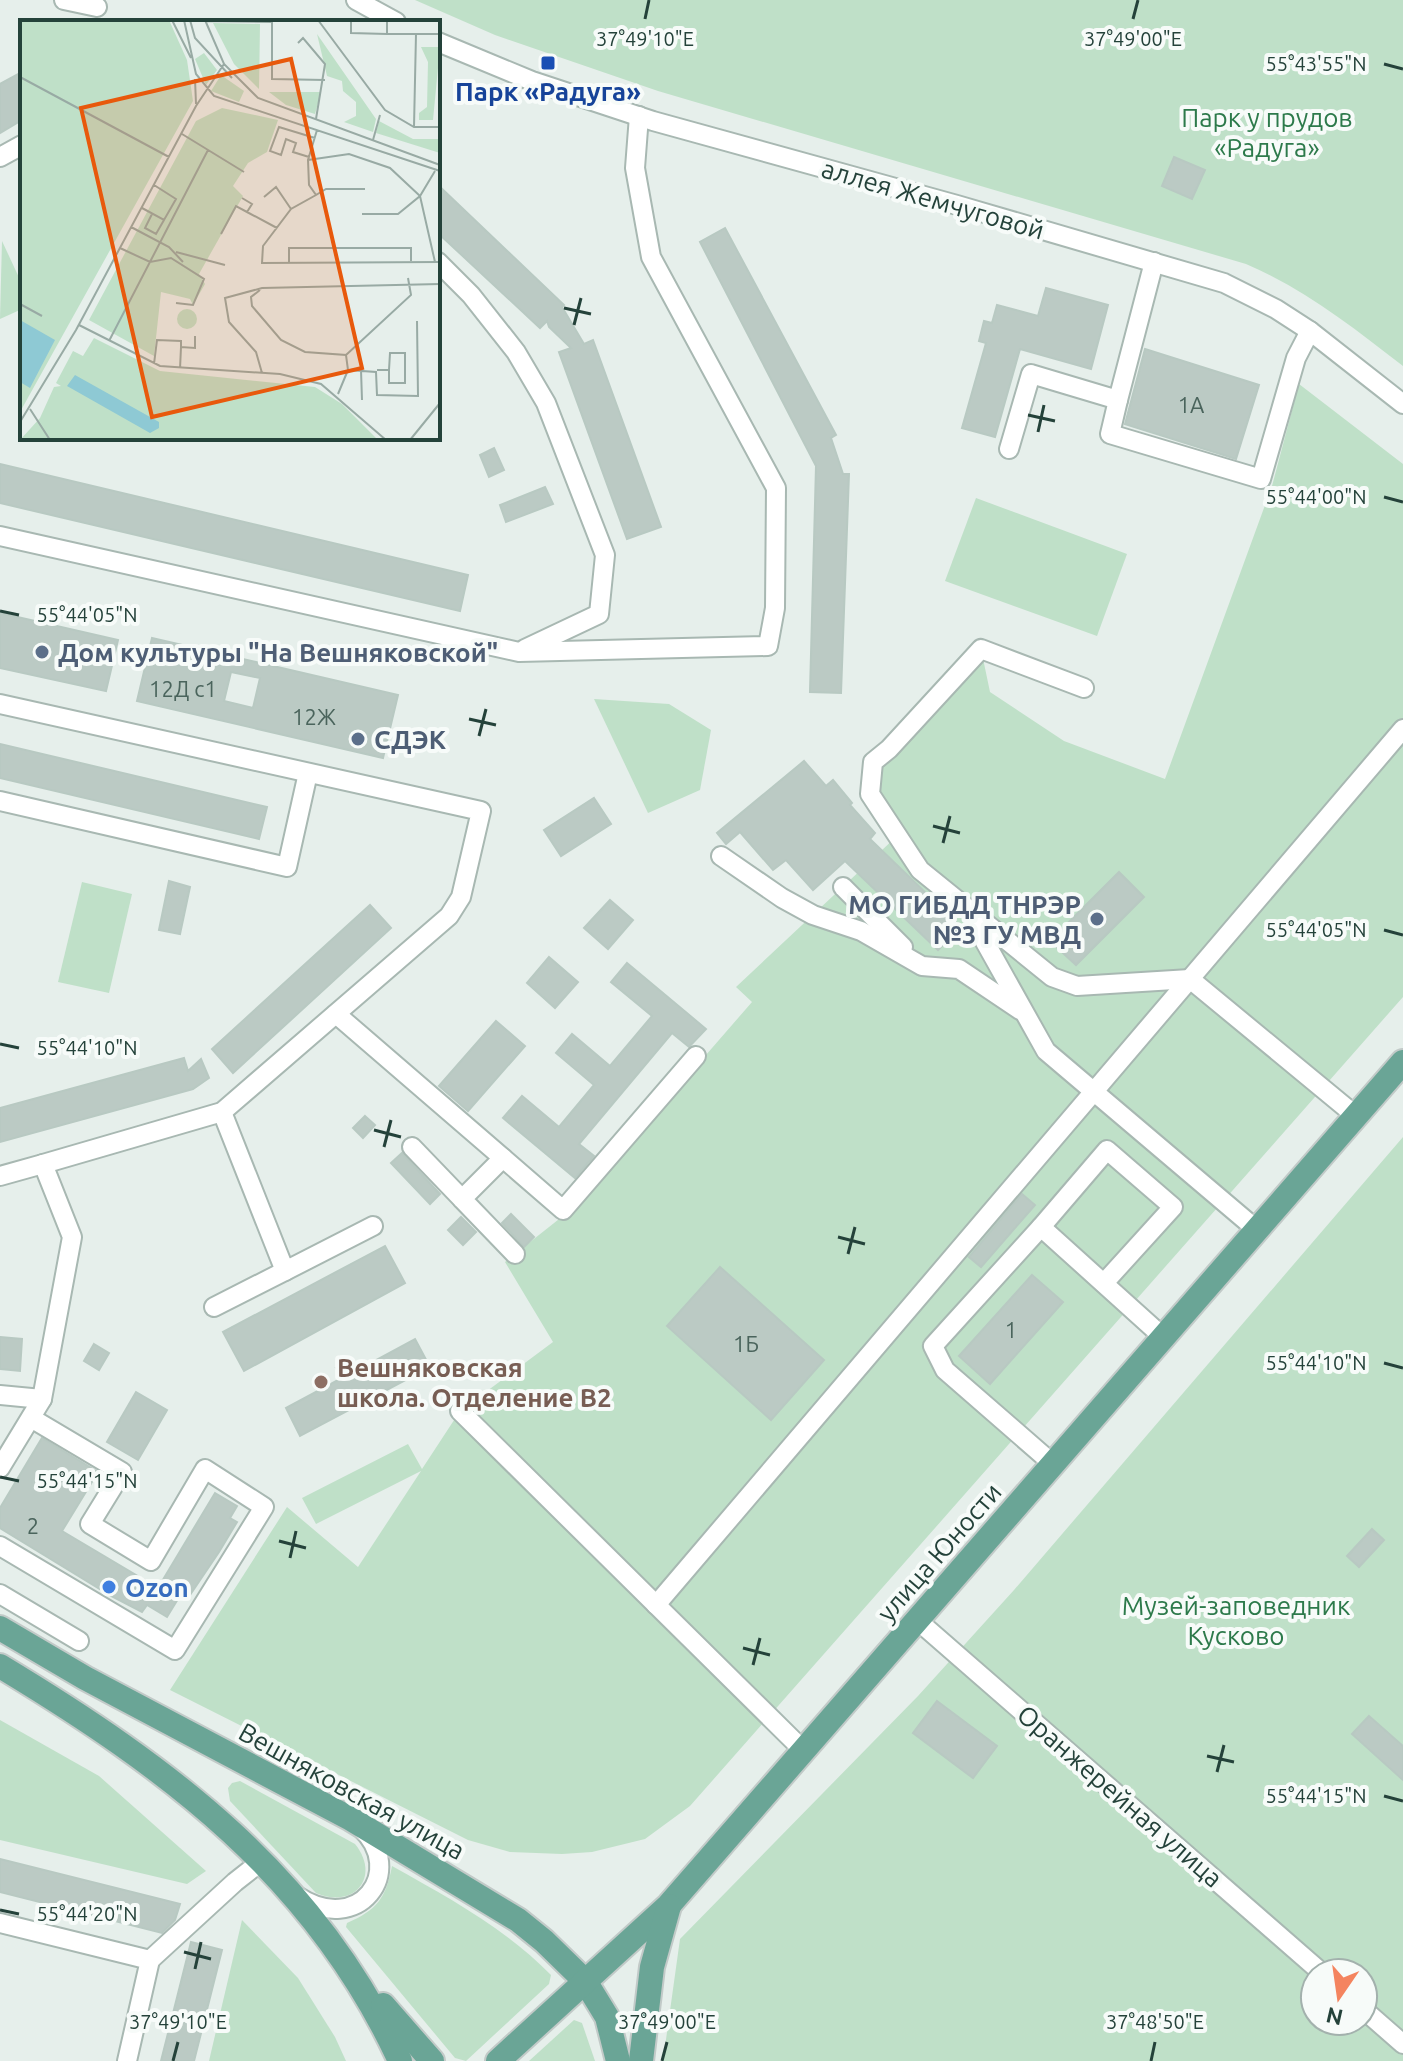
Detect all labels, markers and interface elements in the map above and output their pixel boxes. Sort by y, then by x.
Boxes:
inset map [20,20,440,440]
text: 37°49'10"E [596,27,694,50]
text: 37°49'00"E [1084,27,1182,50]
text: 55°43'55"N [1265,52,1367,75]
marker: Парк «Радуга» [539,54,557,72]
place label: Парк «Радуга» [455,77,641,106]
park label: Парк у прудов «Радуга» [1181,103,1353,162]
street label: аллея Жемчуговой [818,153,1048,245]
house number: 1А [1178,392,1205,417]
text: 55°44'00"N [1265,485,1367,508]
text: 55°44'05"N [36,603,138,626]
place label: Дом культуры "На Вешняковской" [58,638,498,667]
marker: Дом культуры "На Вешняковской" [33,643,51,661]
house number: 12Д с1 [149,676,217,701]
house number: 12Ж [292,704,336,729]
place label: СДЭК [374,725,447,754]
marker: СДЭК [349,730,367,748]
place label: МО ГИБДД ТНРЭР №3 ГУ МВД [848,890,1081,949]
marker: МО ГИБДД ТНРЭР №3 ГУ МВД [1088,910,1106,928]
text: 55°44'05"N [1265,918,1367,941]
text: 55°44'10"N [36,1036,138,1059]
house number: 1 [1005,1317,1017,1342]
house number: 1Б [733,1331,759,1356]
text: 55°44'10"N [1265,1351,1367,1374]
place label: Вешняковская школа. Отделение В2 [337,1353,612,1412]
marker: Вешняковская школа. Отделение В2 [312,1373,330,1391]
text: 55°44'15"N [36,1469,138,1492]
street label: улица Юности [871,1477,1007,1627]
house number: 2 [27,1513,39,1538]
place label: Ozon [125,1573,189,1602]
marker: Ozon [100,1578,118,1596]
park label: Музей-заповедник Кусково [1122,1591,1350,1650]
street label: Оранжерейная улица [1012,1699,1228,1893]
street label: Вешняковская улица [234,1717,470,1865]
text: 55°44'15"N [1265,1784,1367,1807]
text: 55°44'20"N [36,1902,138,1925]
north arrow [1299,1957,1379,2037]
text: N [1324,2003,1345,2031]
text: 37°49'10"E [129,2010,227,2033]
text: 37°49'00"E [618,2010,716,2033]
text: 37°48'50"E [1106,2010,1204,2033]

